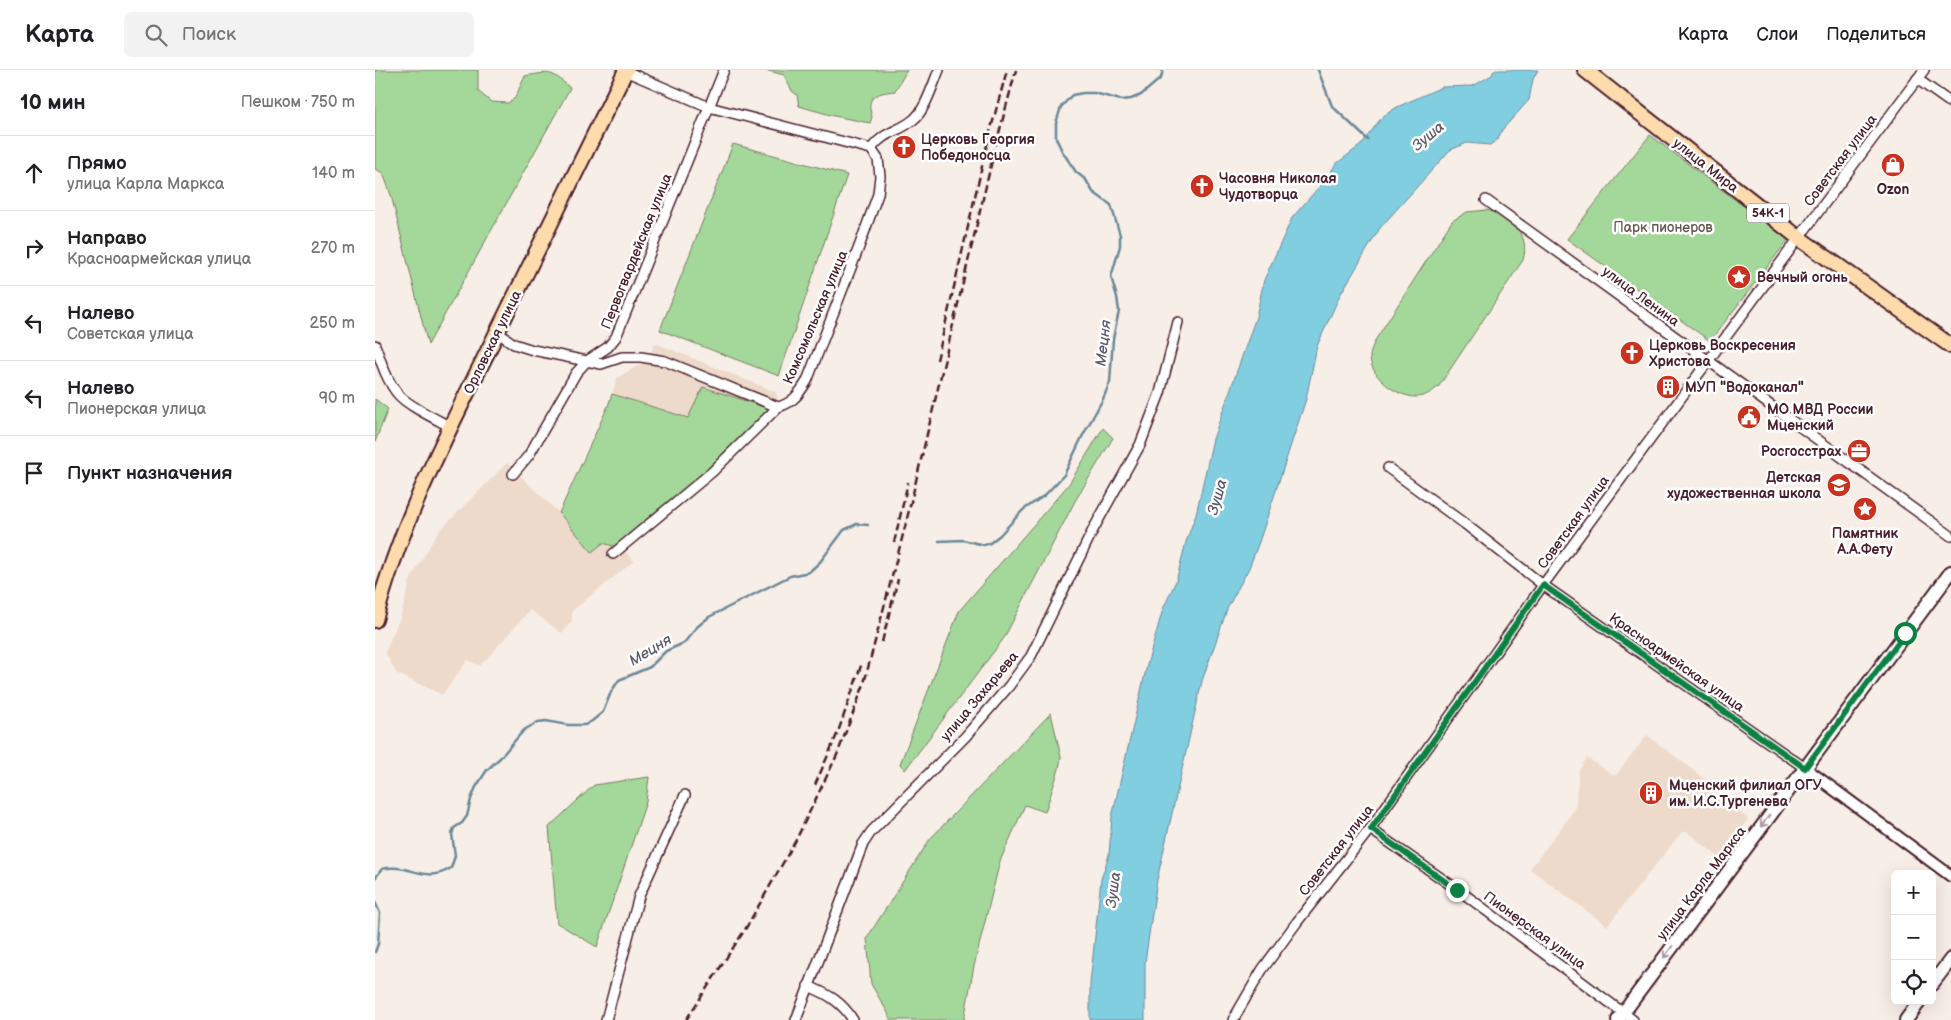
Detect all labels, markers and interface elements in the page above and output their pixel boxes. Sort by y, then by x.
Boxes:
search box [124,12,474,57]
text: Карта [25,20,94,49]
icon: search [142,21,170,49]
text: Поиск [182,23,236,46]
text: Карта [1678,24,1728,45]
text: Слои [1756,24,1798,45]
text: Поделиться [1826,24,1926,45]
text: 10 мин [20,90,86,115]
text: Пешком · 750 m [241,93,355,112]
street label: Советская улица [1800,110,1881,210]
water label: Зуша [1408,117,1448,155]
place label: Церковь Георгия Победоносца [921,131,1035,164]
church icon: Церковь Георгия Победоносца [891,134,917,160]
street label: улица Мира [1670,135,1742,197]
text: Прямо [67,152,127,175]
shop icon: Ozon [1880,152,1906,178]
icon: ahead [20,159,48,187]
text: 140 m [312,164,355,183]
street label: Первогвардейская улица [597,170,676,331]
place label: Часовня Николая Чудотворца [1219,170,1337,203]
church icon: Часовня Николая Чудотворца [1189,173,1215,199]
text: улица Карла Маркса [67,175,225,194]
place label: Ozon [1877,181,1909,198]
road number: 54К-1 [1747,204,1789,222]
park label: Парк пионеров [1613,219,1713,236]
text: Направо [67,227,147,250]
icon: right [20,234,48,262]
text: 270 m [311,239,355,258]
street label: Комсомольская улица [780,247,852,387]
text: Красноармейская улица [67,250,251,269]
street label: улица Ленина [1599,263,1683,330]
place icon: Вечный огонь [1726,264,1752,290]
place label: Вечный огонь [1757,269,1848,286]
street label: Орловская улица [460,287,525,397]
text: Налево [67,302,134,325]
icon: left [20,309,48,337]
text: 250 m [309,314,355,333]
water label: Мецня [1091,318,1116,367]
text: Советская улица [67,325,194,344]
place label: Церковь Воскресения Христова [1648,337,1796,370]
church icon: Церковь Воскресения Христова [1619,340,1645,366]
building icon: МУП "Водоканал" [1655,374,1681,400]
text: Налево [67,377,134,400]
place label: МУП "Водоканал" [1685,379,1804,396]
icon: left [20,384,48,412]
text: 90 m [319,389,355,408]
text: Пионерская улица [67,400,206,419]
place label: МО МВД России Мценский [1767,401,1874,434]
public building icon: МО МВД России Мценский [1736,404,1762,430]
office icon: Росгосстрах [1846,438,1872,464]
place label: Росгосстрах [1761,443,1842,460]
icon: arrive [20,459,48,487]
text: Пункт назначения [67,462,232,485]
place label: Детская художественная школа [1667,469,1822,502]
street label: Советская улица [1534,472,1613,572]
school or university icon: Детская художественная школа [1826,472,1852,498]
water label: Зуша [1203,477,1232,517]
place icon: Памятник А.А.Фету [1852,496,1878,522]
place label: Памятник А.А.Фету [1832,525,1899,558]
street label: Красноармейская улица [1606,609,1748,716]
route start [1894,622,1917,645]
water label: Мецня [625,630,676,671]
street label: улица Захарьева [937,648,1022,745]
place label: Мценский филиал ОГУ им. И.С.Тургенева [1669,777,1822,810]
building icon: Мценский филиал ОГУ им. И.С.Тургенева [1638,780,1664,806]
street label: Советская улица [1296,801,1378,899]
one-way arrow [1760,814,1770,828]
street label: улица Карла Маркса [1653,823,1750,943]
map controls [1891,870,1936,1005]
button: + [1891,870,1936,915]
water label: Зуша [1102,871,1125,909]
route end [1446,879,1469,902]
street label: Пионерская улица [1480,888,1590,974]
button: − [1891,915,1936,960]
one-way arrow [1663,945,1673,959]
button: locate [1891,960,1936,1005]

